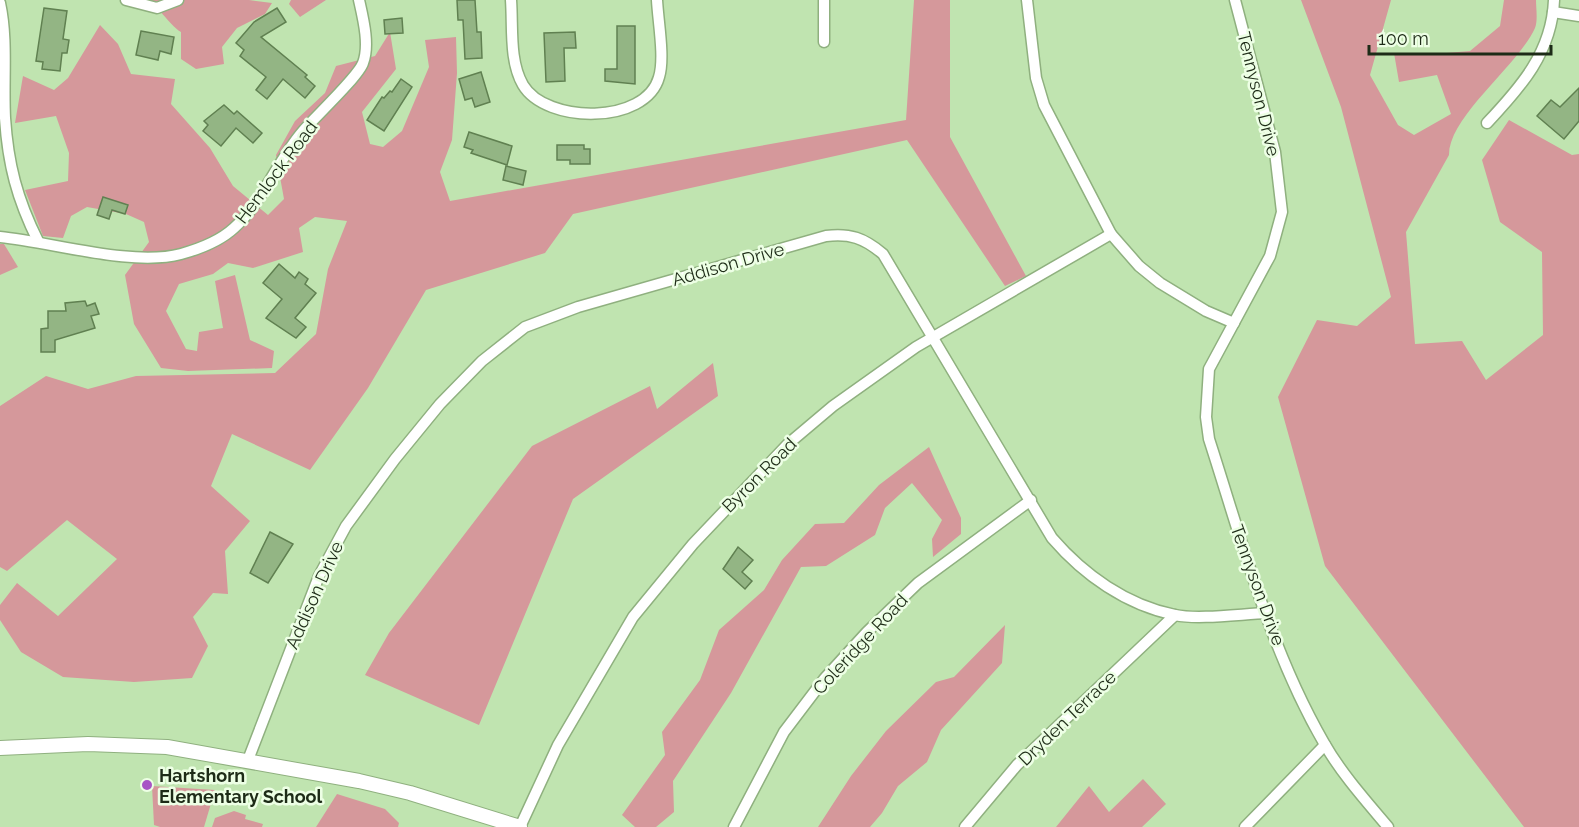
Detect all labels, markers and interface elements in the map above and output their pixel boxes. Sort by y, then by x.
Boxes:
scale bar [1369,18,1550,56]
text: 100 m [1378,28,1429,49]
street label: Tennyson Drive [1233,30,1285,159]
street label: Hemlock Road [231,117,321,227]
street label: Addison Drive [670,238,787,290]
street label: Byron Road [717,433,801,517]
street label: Tennyson Drive [1226,522,1290,649]
street label: Addison Drive [281,538,347,652]
street label: Coleridge Road [808,590,912,698]
street label: Dryden Terrace [1014,666,1120,770]
place label: Hartshorn Elementary School [159,765,323,807]
marker: Hartshorn Elementary School [140,778,154,792]

